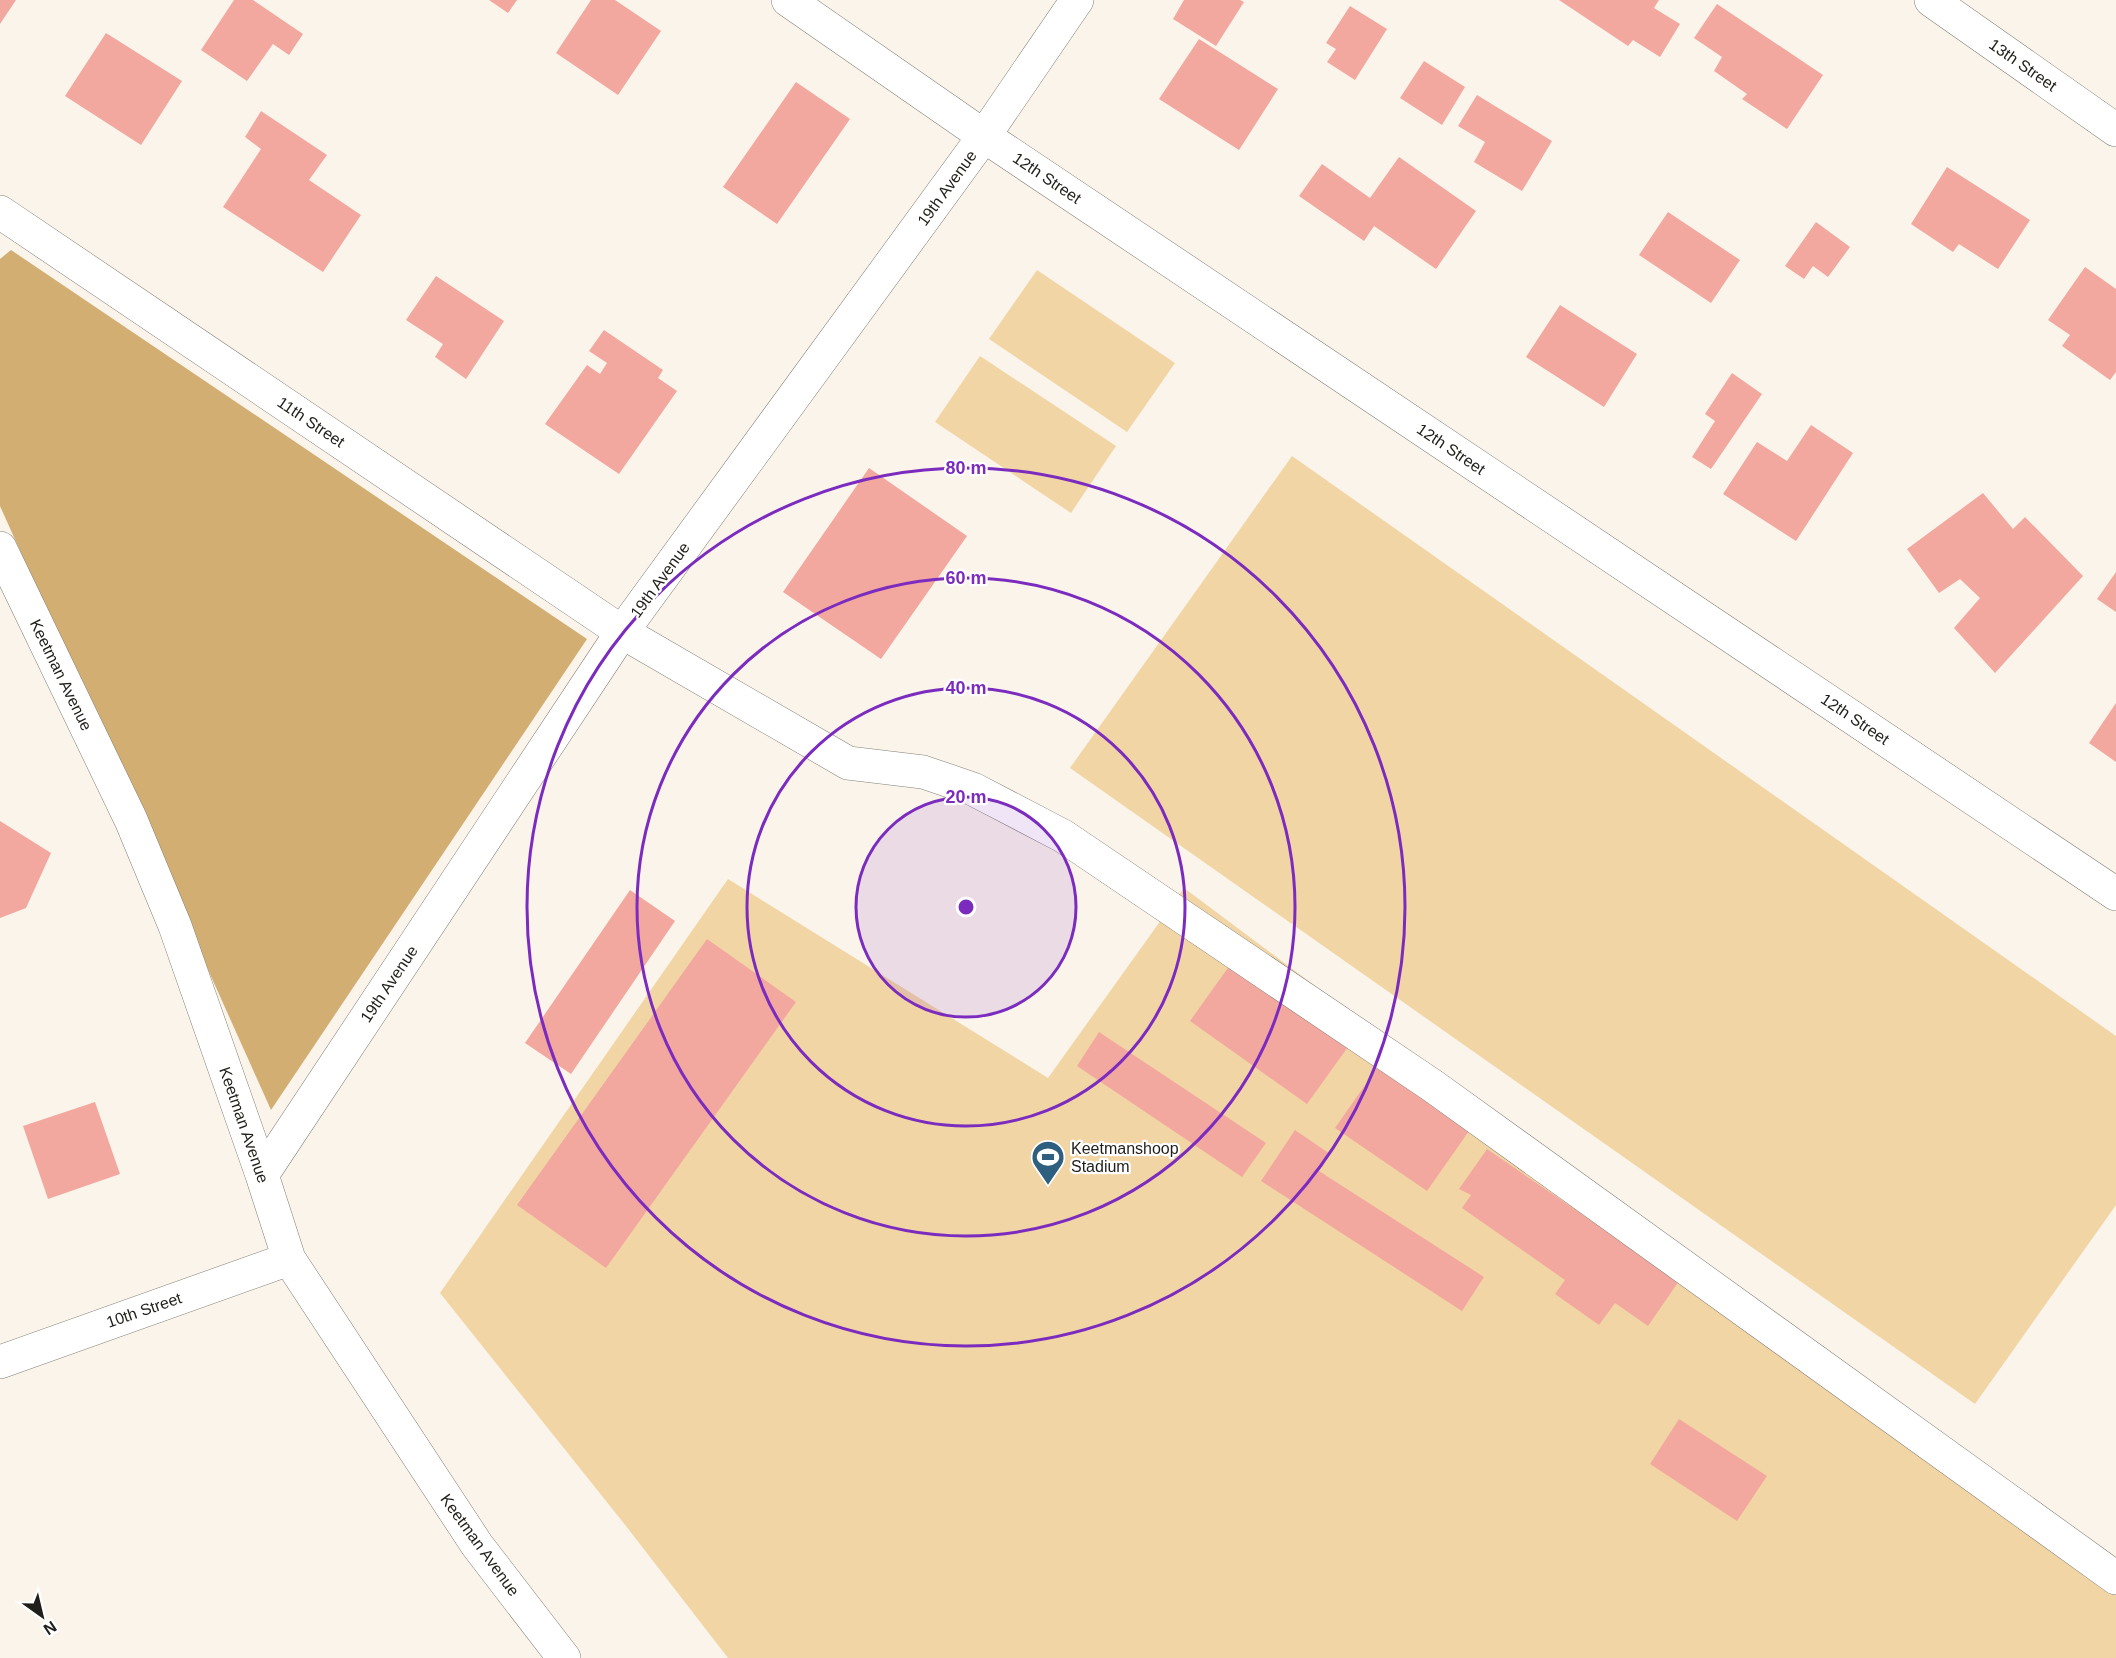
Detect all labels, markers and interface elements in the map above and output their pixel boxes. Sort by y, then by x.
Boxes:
street label: 13th Street [1986,36,2060,95]
street label: 19th Avenue [914,147,980,229]
street label: 12th Street [1010,149,1085,207]
street label: 11th Street [274,393,348,451]
street label: 12th Street [1414,420,1489,478]
text: 80 m [945,458,987,478]
street label: 19th Avenue [627,539,693,621]
text: 60 m [945,568,987,588]
street label: Keetman Avenue [27,617,95,733]
text: 40 m [945,678,987,698]
street label: 12th Street [1818,690,1893,748]
text: 20 m [945,787,987,807]
centre of rings [956,897,976,917]
street label: 19th Avenue [357,942,421,1026]
street label: Keetman Avenue [216,1065,272,1185]
sports icon: Keetmanshoop Stadium [1030,1139,1066,1186]
place label: Keetmanshoop Stadium [1071,1140,1179,1175]
street label: 10th Street [104,1289,184,1331]
street label: Keetman Avenue [437,1491,523,1599]
north arrow [12,1586,72,1646]
text: N [41,1618,60,1638]

